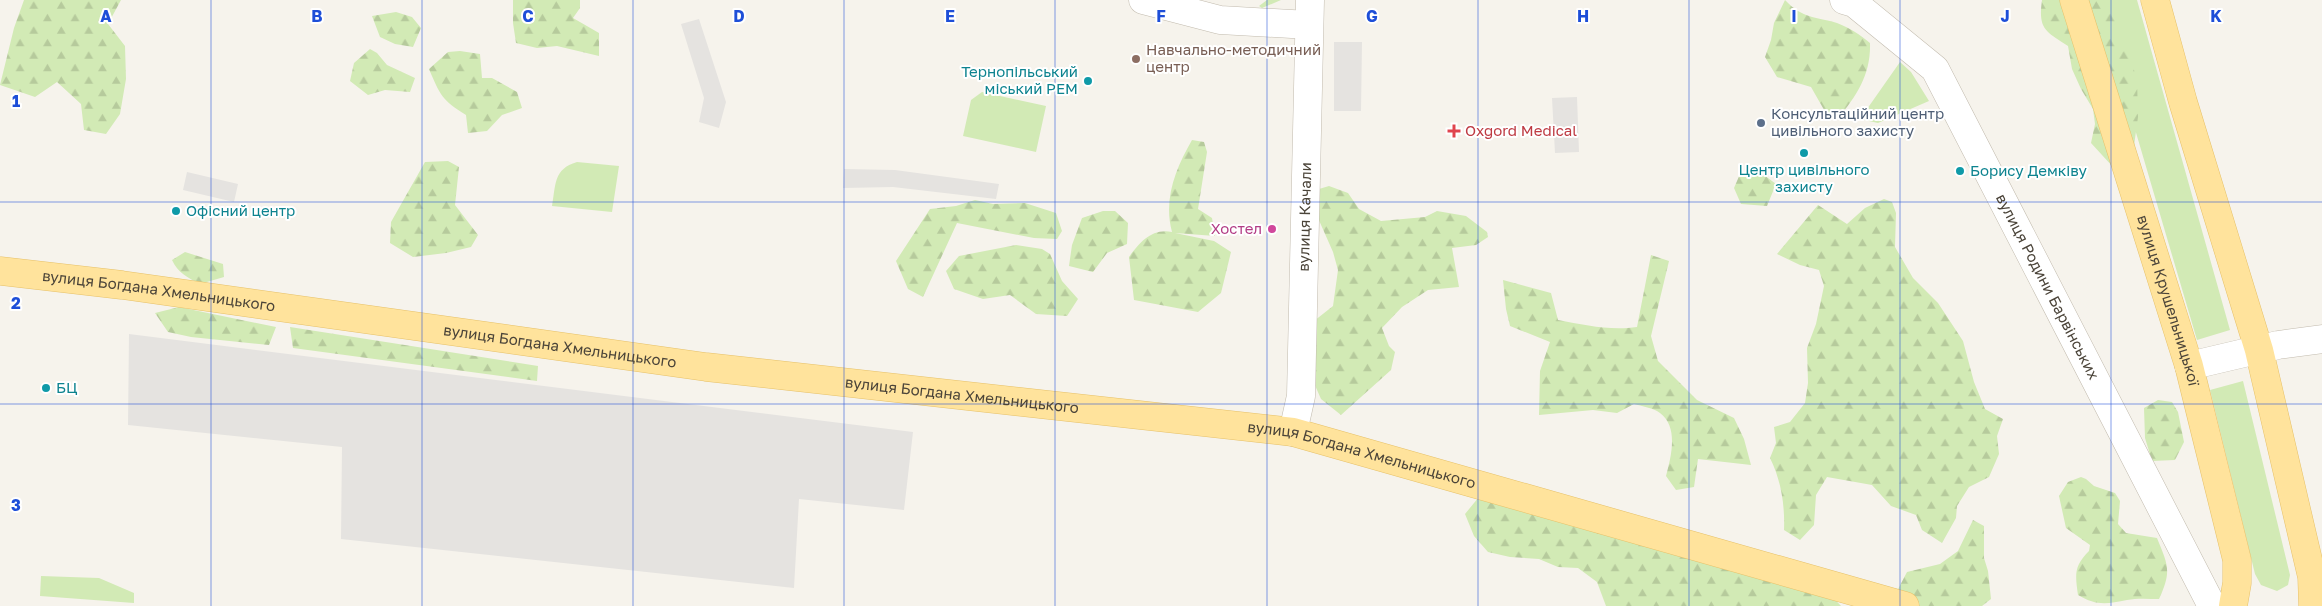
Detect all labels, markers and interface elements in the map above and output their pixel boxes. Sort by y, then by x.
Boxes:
text: A [100,6,112,26]
text: B [311,6,323,26]
text: C [522,6,534,26]
text: D [733,6,745,26]
text: E [945,6,955,26]
text: F [1156,6,1166,26]
text: G [1366,6,1378,26]
text: H [1577,6,1589,26]
text: I [1791,6,1797,26]
text: J [2000,6,2010,26]
text: K [2210,6,2222,26]
place label: Навчально-методичний центр [1146,40,1321,75]
marker: Навчально-методичний центр [1130,53,1142,65]
place label: Тернопільський міський РЕМ [961,62,1078,97]
marker: Тернопільський міський РЕМ [1082,75,1094,87]
text: 1 [12,91,20,111]
place label: Консультаційний центр цивільного захисту [1771,104,1944,139]
marker: Консультаційний центр цивільного захисту [1755,117,1767,129]
place label: Oxgord Medical [1465,121,1577,139]
marker: Oxgord Medical [1447,124,1461,138]
marker: Центр цивільного захисту [1798,147,1810,159]
place label: Центр цивільного захисту [1739,160,1870,195]
place label: Борису Демківу [1970,161,2087,179]
street label: вулиця Качали [1294,162,1314,272]
marker: Борису Демківу [1954,165,1966,177]
street label: вулиця Родини Барвінських [1993,191,2104,382]
place label: Офісний центр [186,201,295,219]
marker: Офісний центр [170,205,182,217]
street label: вулиця Крушельницької [2134,213,2204,389]
place label: Хостел [1211,219,1262,237]
marker: Хостел [1266,223,1278,235]
street label: вулиця Богдана Хмельницького [41,266,277,314]
text: 2 [11,293,21,313]
street label: вулиця Богдана Хмельницького [442,320,678,371]
street label: вулиця Богдана Хмельницького [844,372,1080,416]
place label: БЦ [56,378,78,396]
marker: БЦ [40,382,52,394]
street label: вулиця Богдана Хмельницького [1247,417,1478,491]
text: 3 [11,495,21,515]

